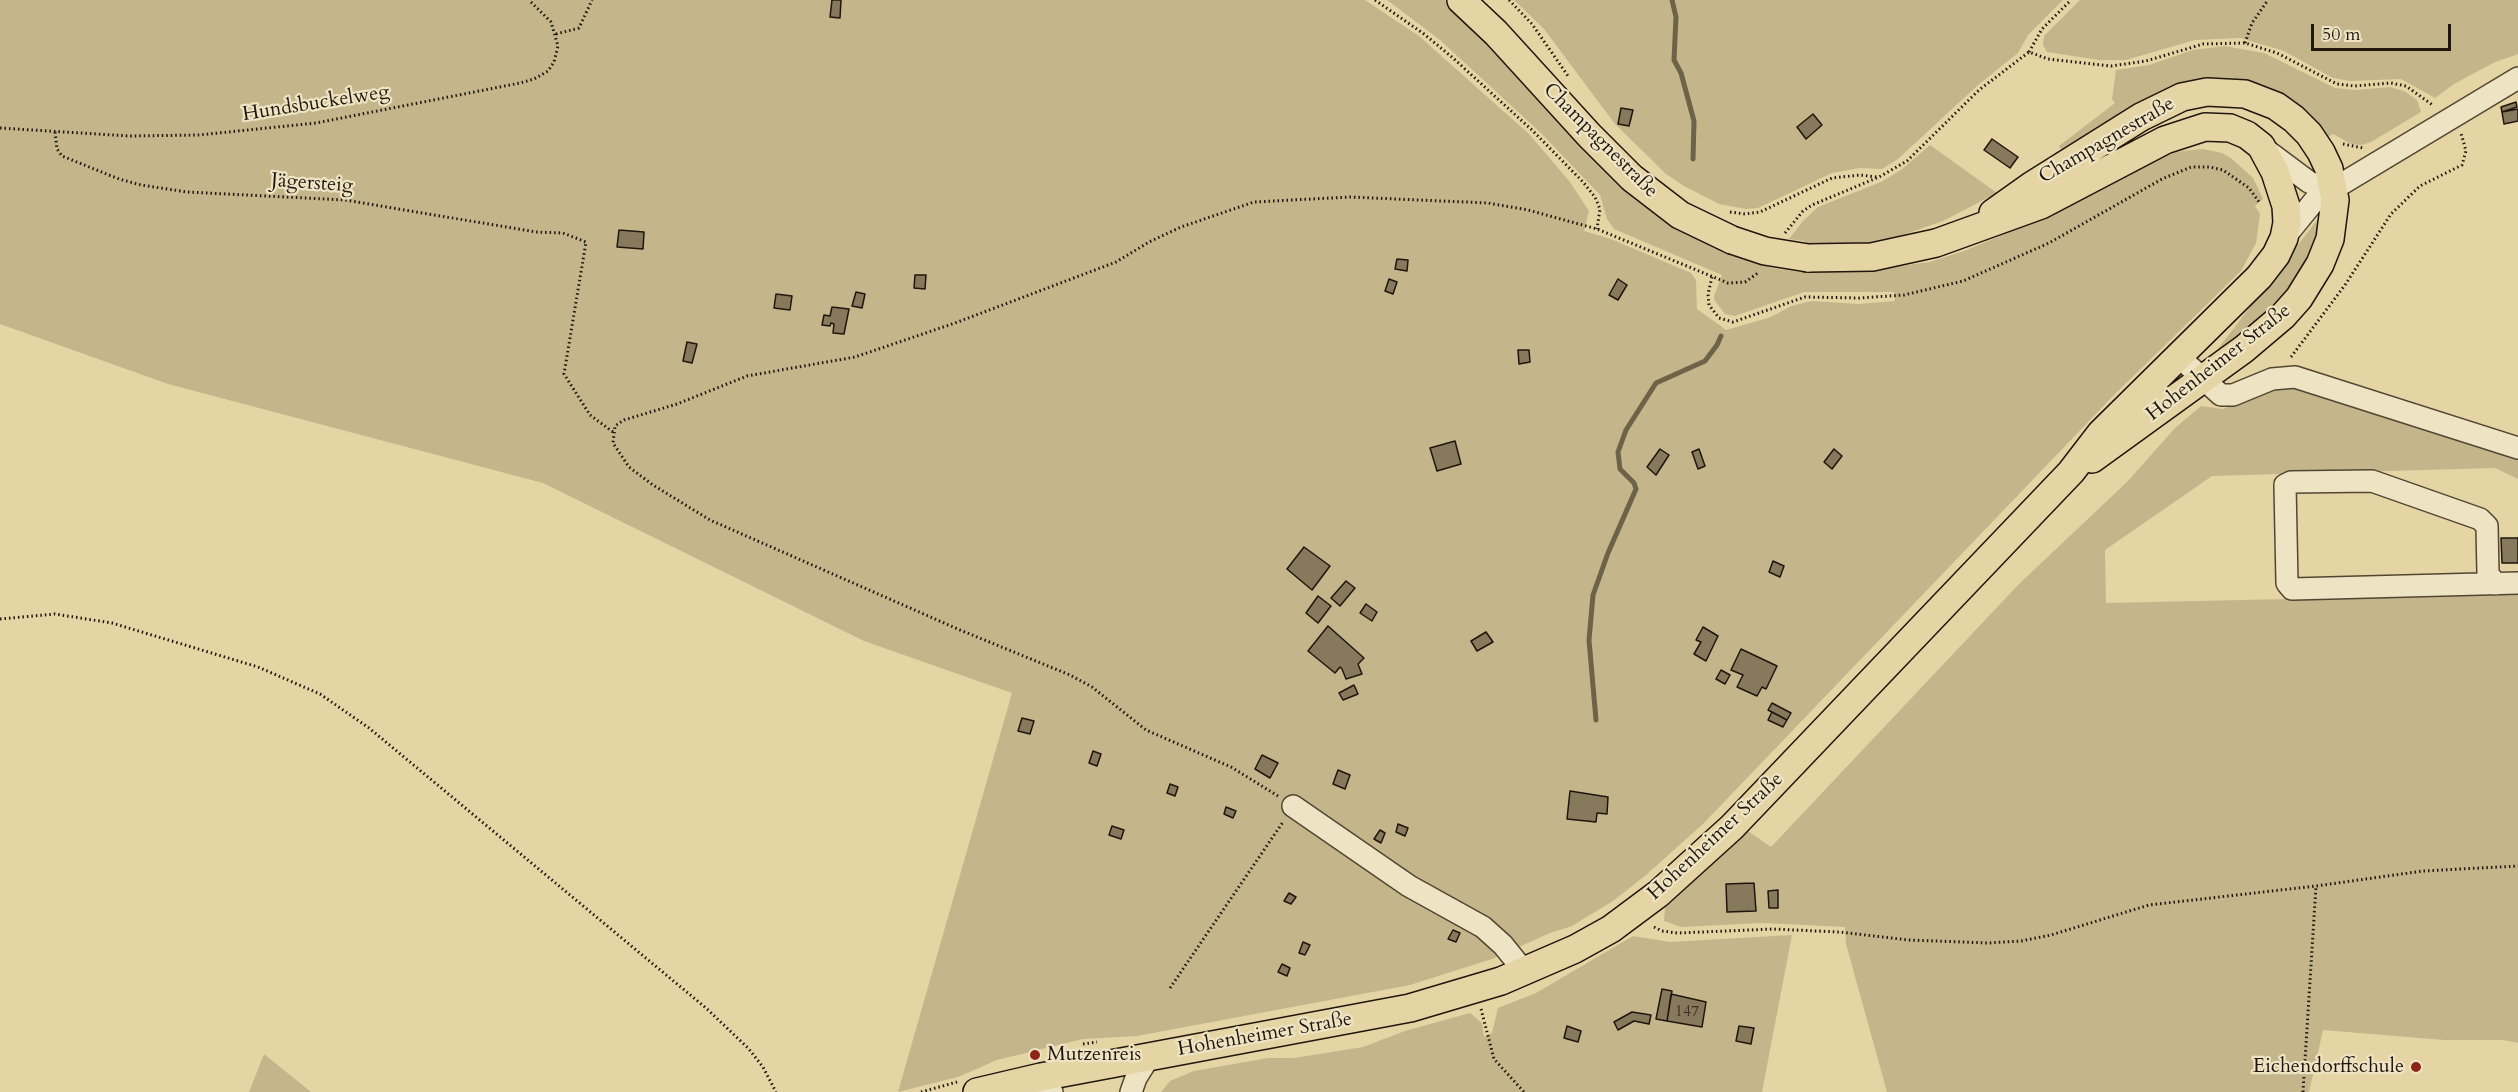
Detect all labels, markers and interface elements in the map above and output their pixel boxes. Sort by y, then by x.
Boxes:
scale bar [2314,12,2454,50]
text: 50 m [2322,22,2361,47]
street label: Champagnestraße [1538,79,1662,203]
street label: Hundsbuckelweg [241,81,391,127]
street label: Champagnestraße [2035,92,2179,190]
street label: Jägersteig [270,169,354,199]
street label: Hohenheimer Straße [2142,299,2296,427]
street label: Hohenheimer Straße [1643,768,1789,906]
house number: 147 [1675,1002,1699,1022]
street label: Hohenheimer Straße [1176,1008,1354,1062]
place label: Mutzenreis [1047,1043,1141,1067]
marker: Mutzenreis [1028,1048,1042,1062]
place label: Eichendorffschule [2253,1055,2404,1079]
marker: Eichendorffschule [2409,1060,2423,1074]

